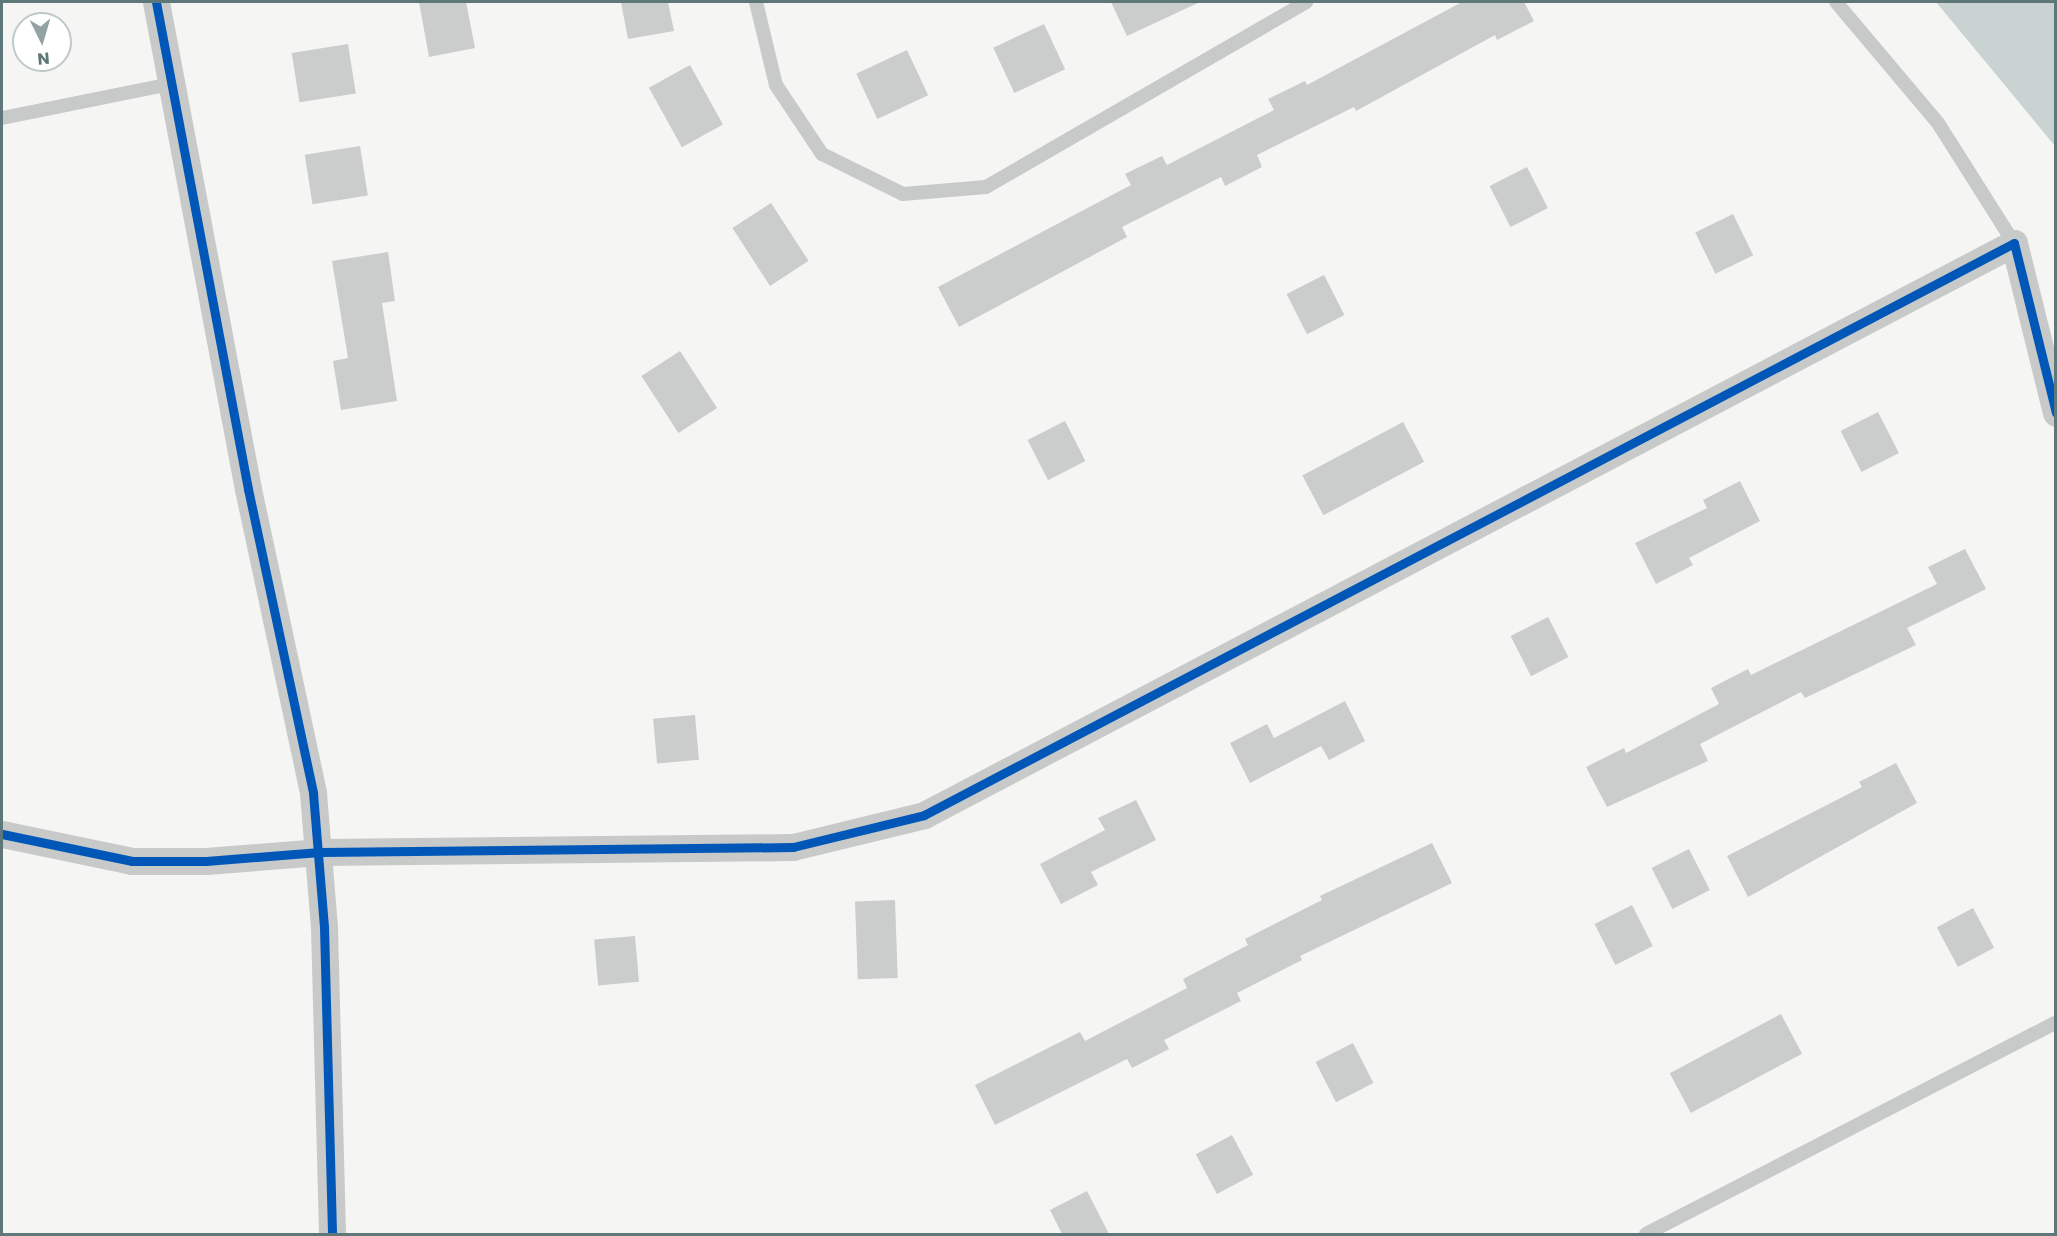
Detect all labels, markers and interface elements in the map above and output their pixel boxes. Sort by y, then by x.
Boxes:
north arrow [12,12,72,72]
text: N [36,46,50,70]

